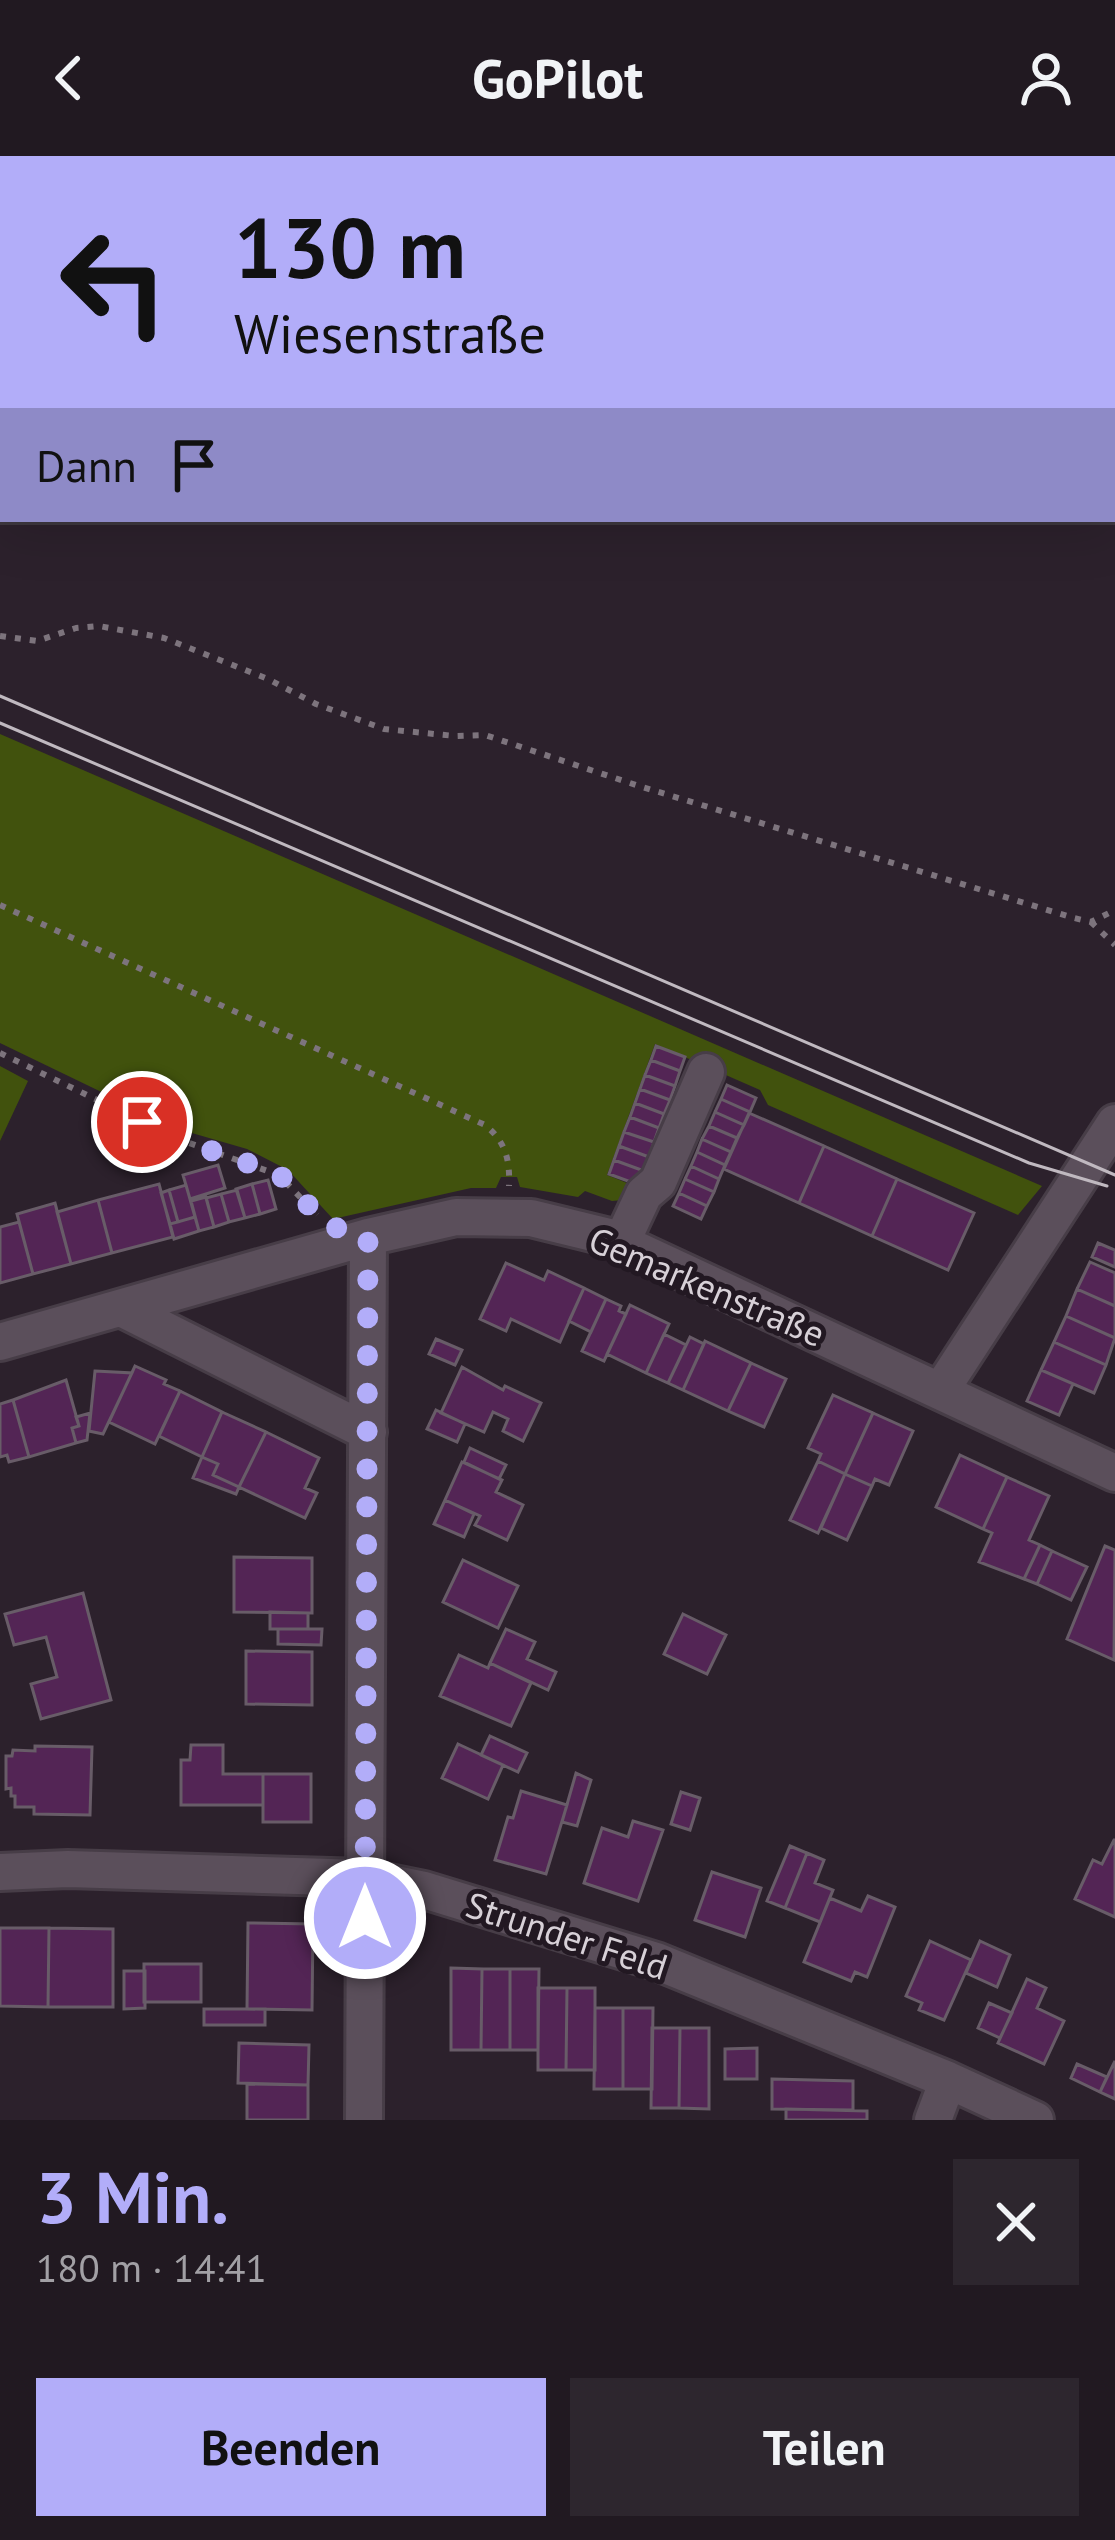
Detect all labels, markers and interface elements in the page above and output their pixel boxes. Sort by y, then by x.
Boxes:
text: GoPilot [472,43,643,113]
icon: back [36,45,102,111]
icon: person [1013,45,1079,111]
text: 130 m [234,192,466,301]
icon: left [36,204,192,360]
text: Wiesenstraße [234,298,546,368]
icon: arrive [161,432,227,498]
text: Dann [36,436,137,494]
pin [91,1071,193,1173]
icon: arrive [109,1089,175,1155]
street label: Gemarkenstraße [582,1215,832,1357]
position arrow [302,1855,428,1981]
street label: Strunder Feld [460,1880,674,1990]
text: 3 Min. [36,2150,229,2243]
button: close [953,2159,1079,2285]
text: 180 m · 14:41 [36,2242,267,2293]
button: Beenden [36,2378,546,2516]
button: Teilen [570,2378,1079,2516]

